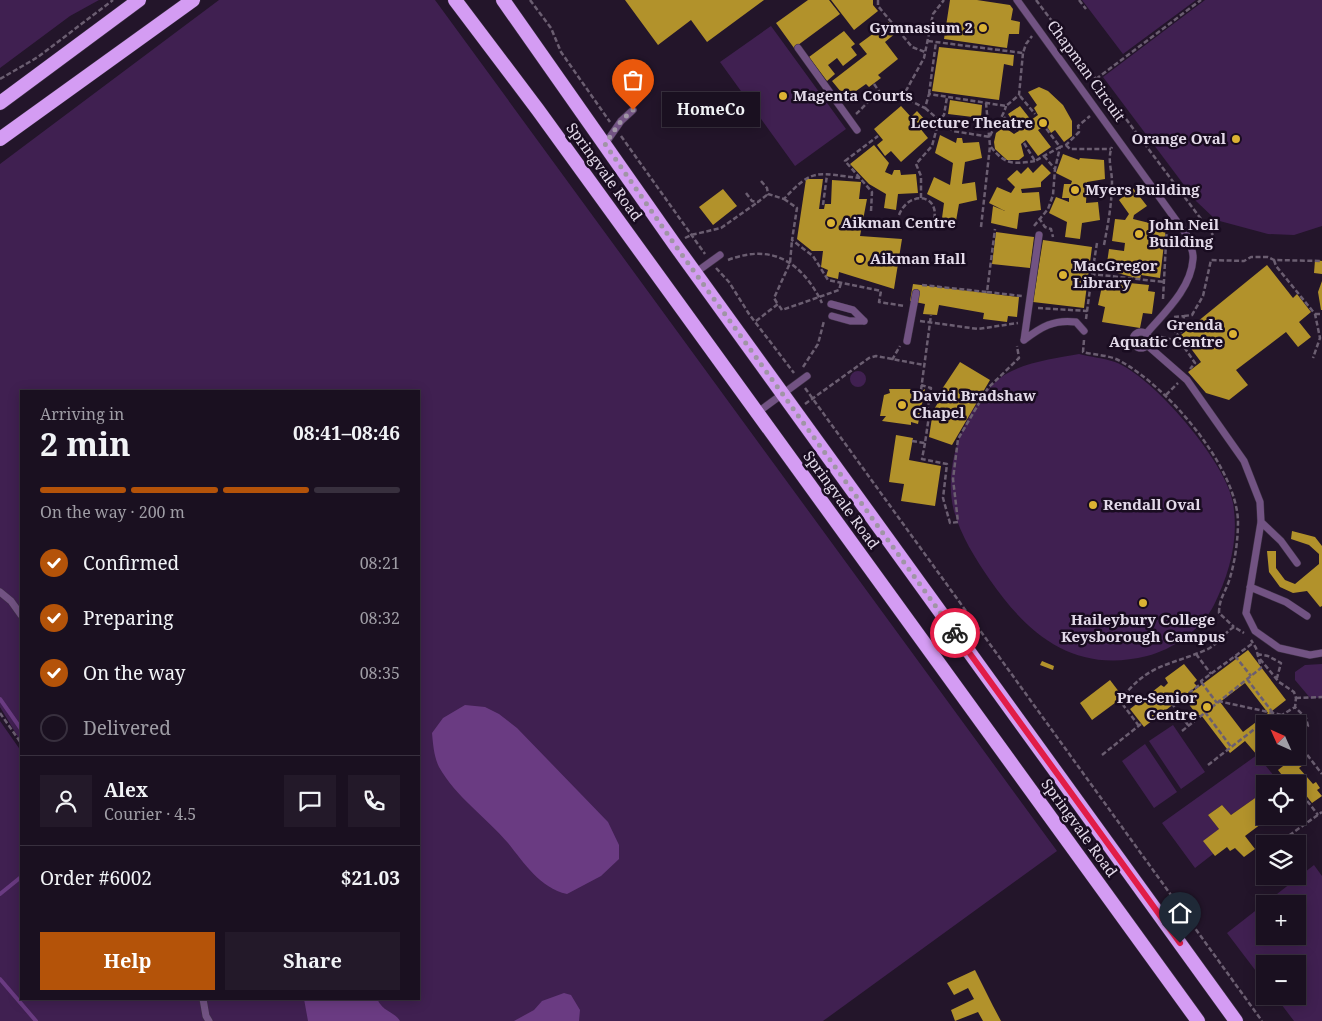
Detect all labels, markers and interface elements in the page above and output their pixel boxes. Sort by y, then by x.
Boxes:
street label: Chapman Circuit [1043,16,1130,125]
place label: Gymnasium 2 [869,17,973,37]
marker: Gymnasium 2 [977,22,989,34]
pin [612,59,654,110]
icon: bag [619,66,647,94]
place label: Magenta Courts [793,85,913,105]
marker: Magenta Courts [777,90,789,102]
callout: HomeCo [663,92,760,128]
text: HomeCo [677,98,745,120]
place label: Lecture Theatre [910,112,1033,132]
marker: Lecture Theatre [1037,117,1049,129]
street label: Springvale Road [562,118,647,225]
place label: Orange Oval [1132,128,1227,148]
marker: Orange Oval [1230,133,1242,145]
place label: Myers Building [1085,179,1200,199]
marker: Myers Building [1069,184,1081,196]
place label: Aikman Centre [841,212,956,232]
place label: John Neil Building [1148,214,1220,251]
marker: Aikman Centre [825,217,837,229]
marker: John Neil Building [1133,228,1145,240]
place label: Aikman Hall [870,248,966,268]
marker: Aikman Hall [854,253,866,265]
place label: MacGregor Library [1073,255,1158,292]
marker: MacGregor Library [1057,269,1069,281]
place label: Grenda Aquatic Centre [1109,314,1223,351]
marker: Grenda Aquatic Centre [1227,328,1239,340]
place label: David Bradshaw Chapel [912,385,1036,422]
marker: David Bradshaw Chapel [896,399,908,411]
text: Arriving in [40,403,124,425]
text: 08:41–08:46 [293,420,400,446]
text: 2 min [40,422,131,465]
street label: Springvale Road [799,446,884,553]
place label: Rendall Oval [1103,494,1201,514]
marker: Rendall Oval [1087,499,1099,511]
text: On the way · 200 m [40,501,185,523]
icon: check [40,549,68,577]
text: Confirmed [83,550,179,576]
text: 08:21 [360,552,400,574]
marker: Haileybury College Keysborough Campus [1137,597,1149,609]
icon: check [40,604,68,632]
text: Preparing [83,605,173,631]
text: 08:32 [360,607,400,629]
courier [930,608,980,658]
place label: Haileybury College Keysborough Campus [1061,609,1225,646]
icon: bike [941,619,969,647]
icon: check [40,659,68,687]
text: On the way [83,660,186,686]
text: 08:35 [360,662,400,684]
place label: Pre-Senior Centre [1117,687,1197,724]
marker: Pre-Senior Centre [1201,701,1213,713]
text: Delivered [83,715,171,741]
north arrow [1256,715,1306,765]
map controls [1256,715,1306,1005]
street label: Springvale Road [1037,774,1122,881]
button: person [40,775,92,827]
button: chat [284,775,336,827]
button: phone [348,775,400,827]
button: locate [1256,775,1306,825]
text: Alex [104,777,148,803]
text: Courier · 4.5 [104,803,196,825]
button: layers [1256,835,1306,885]
text: Order #6002 [40,865,152,891]
text: $21.03 [341,865,400,891]
pin [1159,892,1201,943]
button: + [1256,895,1306,945]
icon: home [1166,899,1194,927]
button: Help [40,932,215,990]
button: Share [225,932,400,990]
button: − [1256,955,1306,1005]

